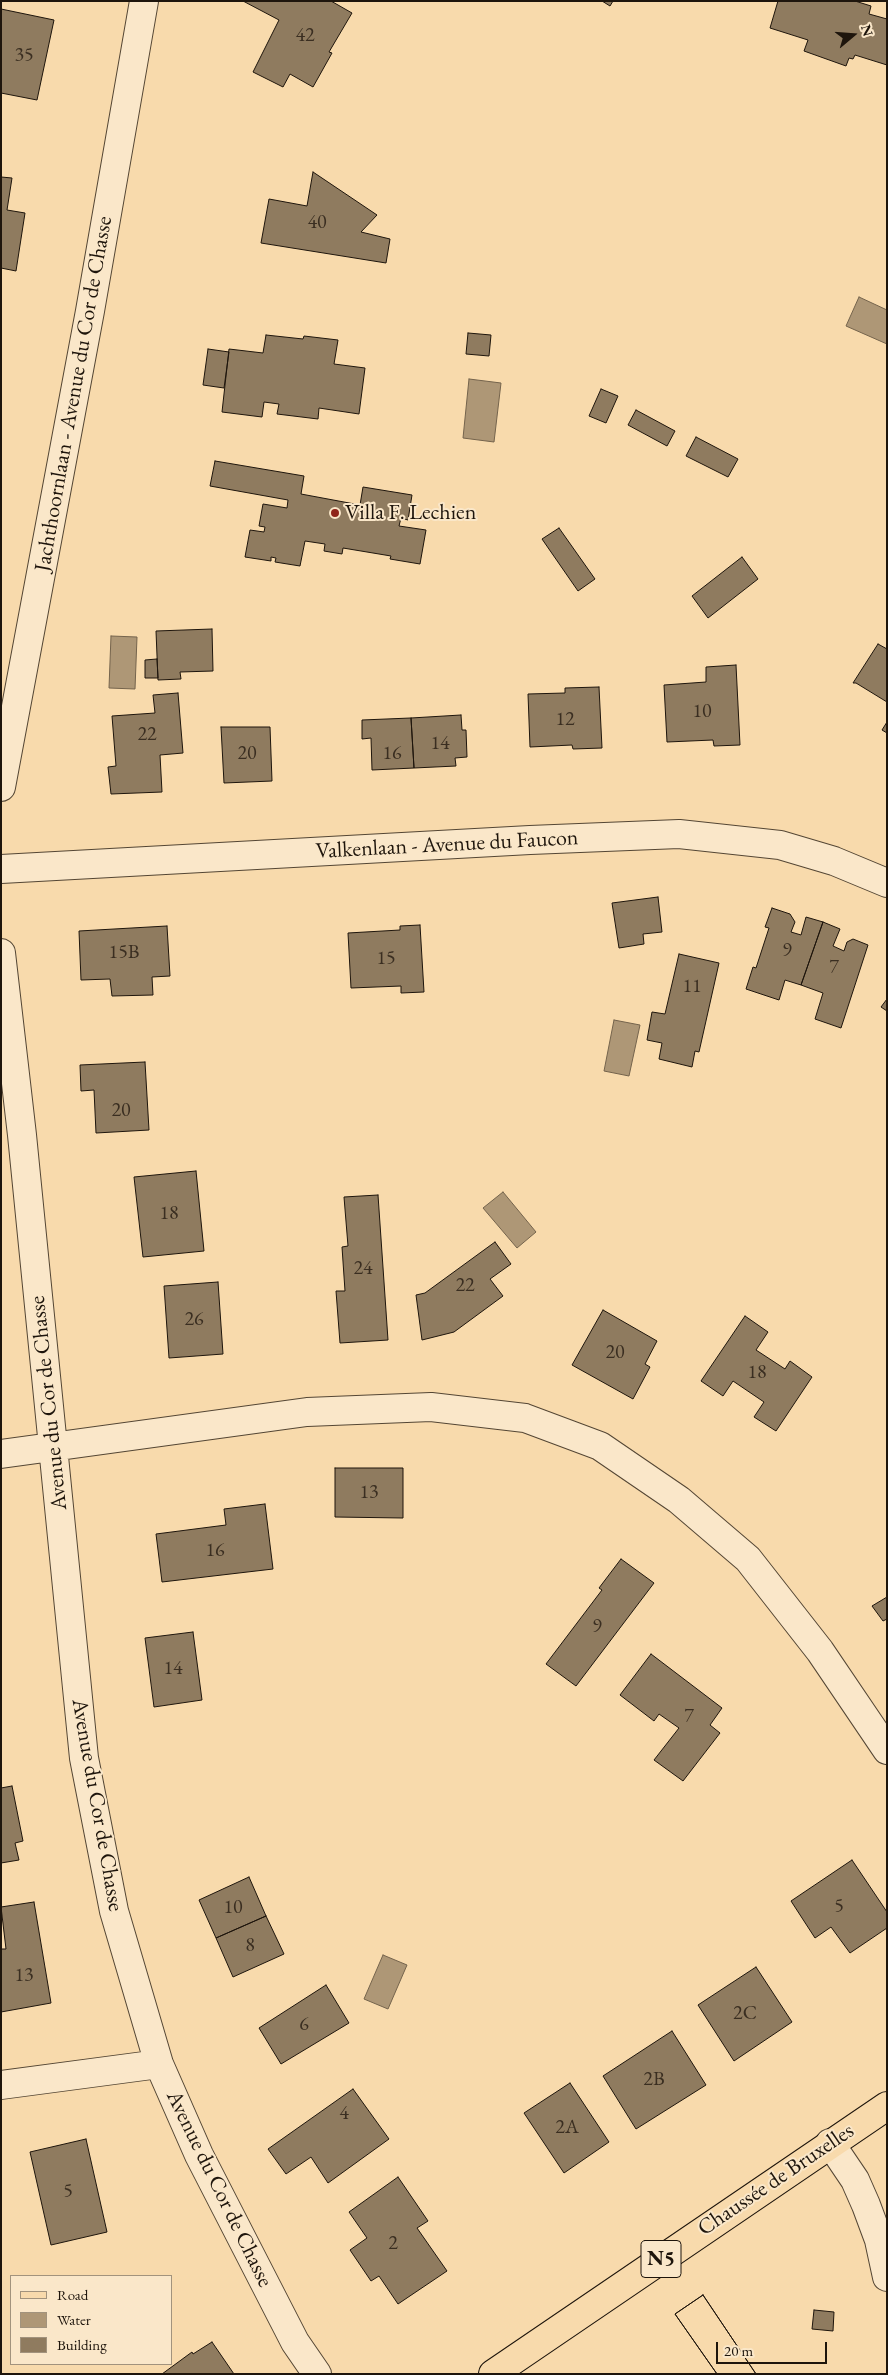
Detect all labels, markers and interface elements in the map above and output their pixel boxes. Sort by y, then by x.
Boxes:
north arrow [828,10,878,60]
text: N [857,22,878,39]
house number: 42 [295,24,315,48]
house number: 35 [14,44,34,68]
house number: 40 [307,211,327,235]
street label: Jachthoornlaan - Avenue du Cor de Chasse [30,214,118,574]
place label: Villa F. Lechien [345,500,476,526]
marker: Villa F. Lechien [329,507,341,519]
house number: 10 [692,700,712,724]
house number: 12 [555,708,575,732]
house number: 22 [137,723,157,747]
house number: 14 [430,732,450,756]
house number: 20 [237,742,257,766]
house number: 16 [382,742,402,766]
street label: Valkenlaan - Avenue du Faucon [315,825,579,865]
house number: 9 [782,939,792,963]
house number: 15B [109,941,139,965]
house number: 15 [376,947,396,971]
house number: 7 [829,956,839,980]
house number: 11 [682,975,702,999]
house number: 20 [111,1099,131,1123]
house number: 18 [159,1202,179,1226]
house number: 24 [353,1257,373,1281]
house number: 22 [455,1274,475,1298]
street label: Avenue du Cor de Chasse [25,1294,73,1512]
house number: 26 [184,1308,204,1332]
house number: 20 [605,1341,625,1365]
house number: 18 [747,1361,767,1385]
house number: 13 [359,1481,379,1505]
house number: 16 [205,1539,225,1563]
house number: 9 [592,1615,602,1639]
house number: 14 [163,1657,183,1681]
street label: Avenue du Cor de Chasse [65,1697,129,1913]
house number: 7 [684,1705,694,1729]
house number: 5 [834,1895,844,1919]
house number: 10 [223,1896,243,1920]
house number: 8 [245,1934,255,1958]
house number: 13 [14,1964,34,1988]
house number: 2C [733,2002,757,2026]
house number: 6 [299,2013,309,2037]
house number: 2B [643,2068,665,2092]
street label: Avenue du Cor de Chasse [160,2086,278,2292]
house number: 4 [339,2102,349,2126]
house number: 2A [555,2116,579,2140]
street label: Chaussée de Bruxelles [693,2118,859,2242]
house number: 5 [63,2180,73,2204]
house number: 2 [388,2232,398,2256]
road number: N5 [641,2240,681,2278]
legend [10,2275,172,2365]
text: Road [57,2285,88,2304]
text: Water [57,2310,91,2329]
scale bar [718,2332,829,2364]
text: Building [57,2335,107,2354]
text: 20 m [724,2341,753,2360]

